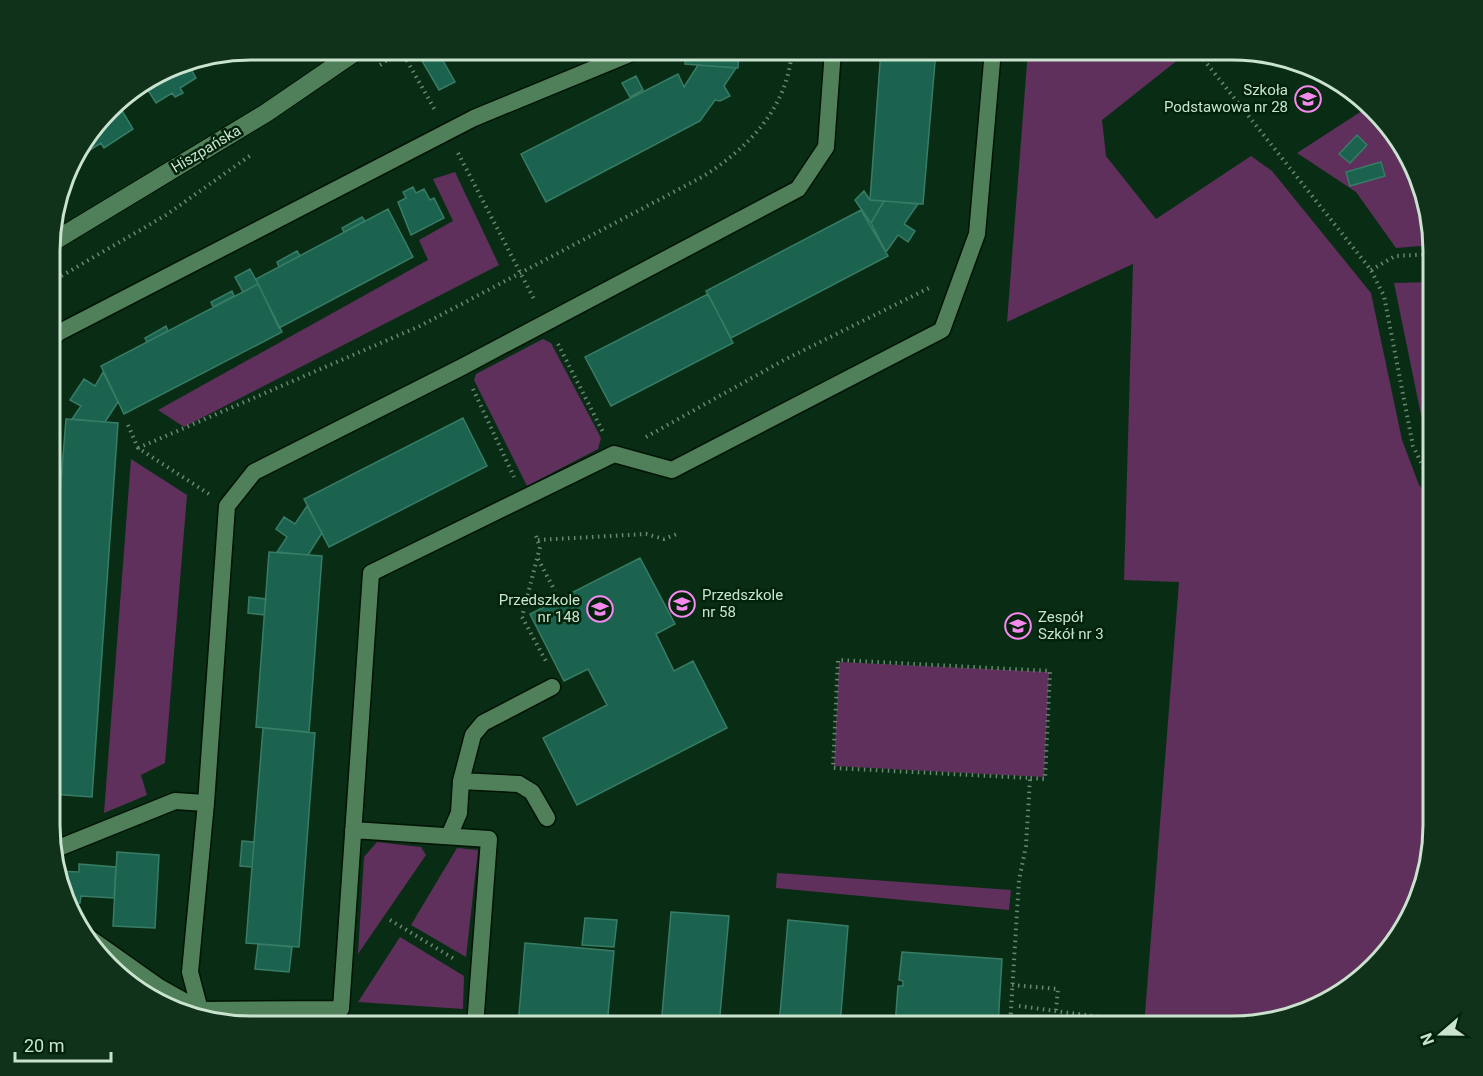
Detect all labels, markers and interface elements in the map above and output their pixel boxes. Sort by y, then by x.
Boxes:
place label: Szkoła Podstawowa nr 28 [1164,81,1288,116]
school or university icon: Szkoła Podstawowa nr 28 [1293,84,1323,114]
street label: Hiszpańska [168,121,244,177]
place label: Przedszkole nr 58 [702,586,783,621]
school or university icon: Przedszkole nr 58 [667,589,697,619]
place label: Przedszkole nr 148 [499,591,580,626]
school or university icon: Przedszkole nr 148 [585,594,615,624]
place label: Zespół Szkół nr 3 [1038,608,1104,643]
school or university icon: Zespół Szkół nr 3 [1003,611,1033,641]
north arrow [1411,1004,1471,1064]
scale bar [15,1025,111,1063]
text: N [1417,1030,1438,1048]
text: 20 m [24,1035,64,1056]

